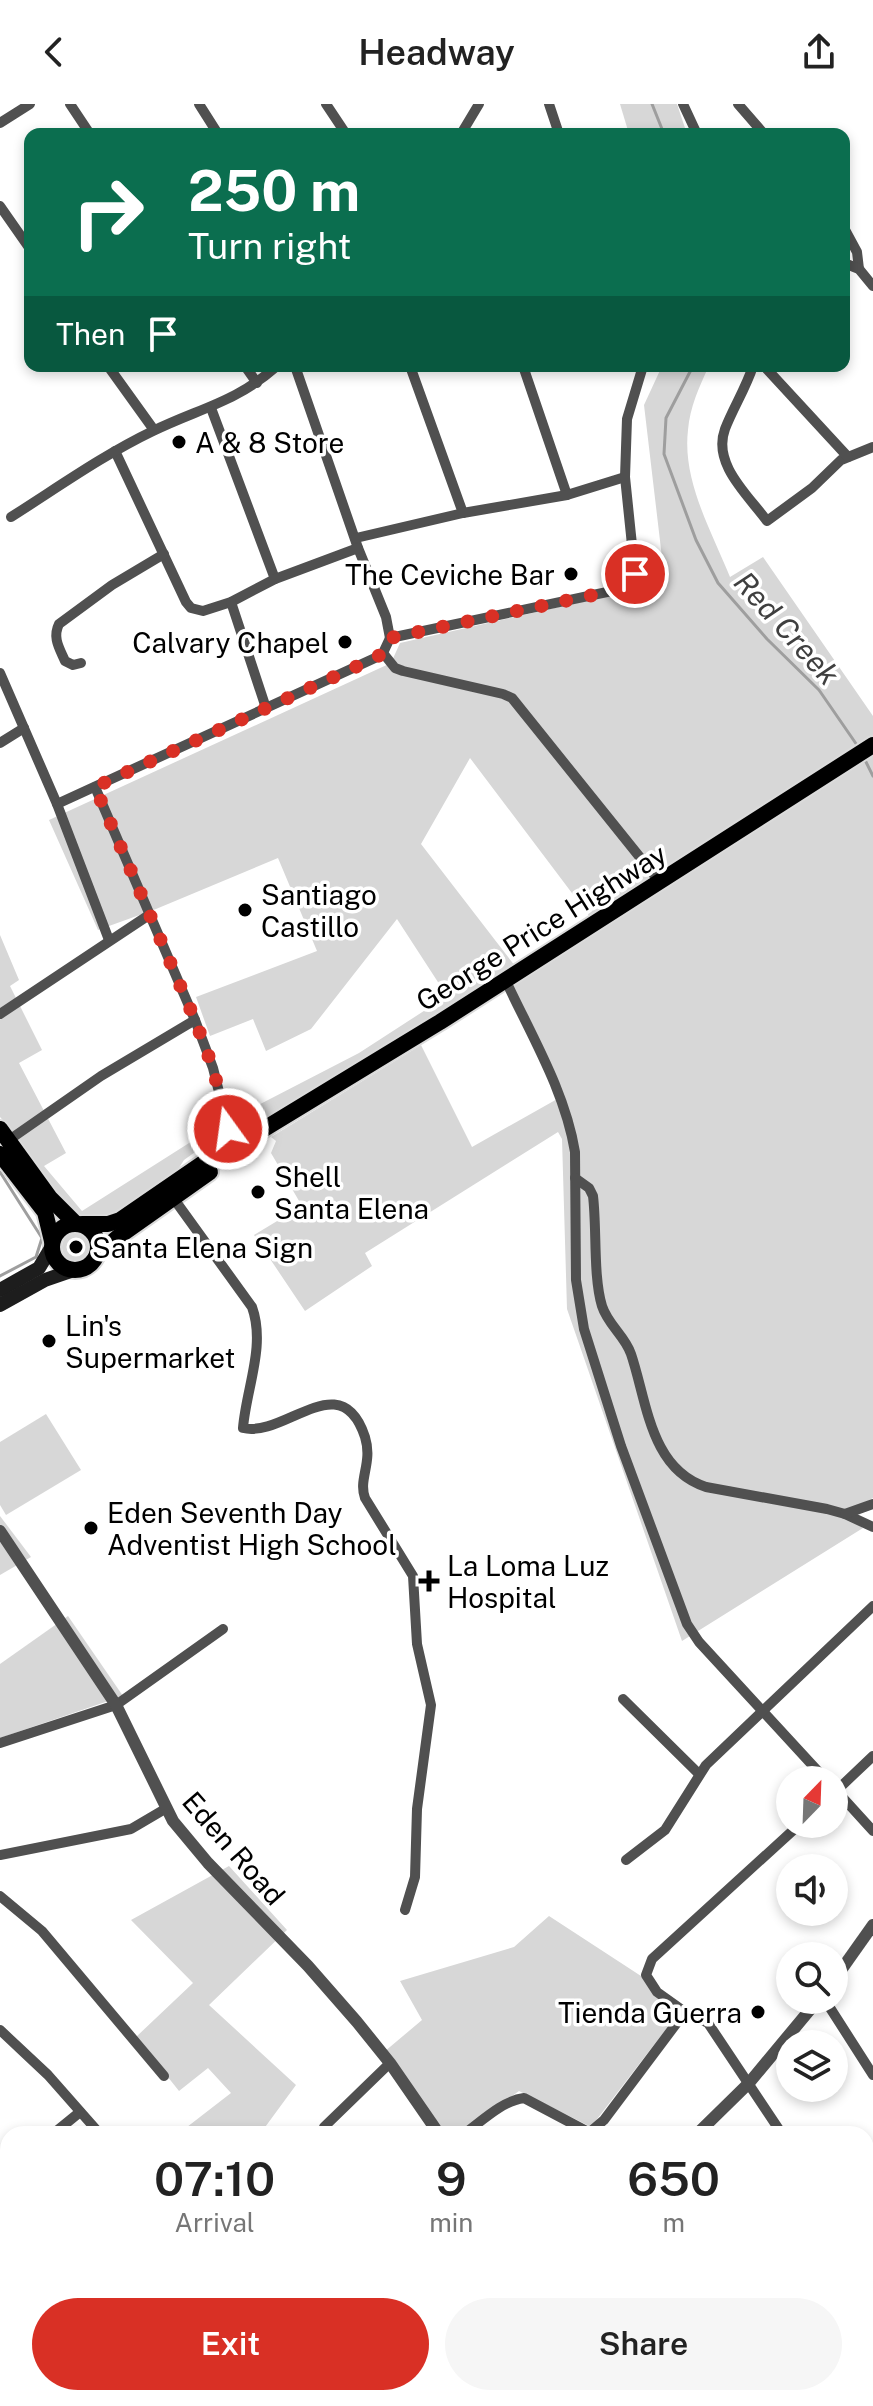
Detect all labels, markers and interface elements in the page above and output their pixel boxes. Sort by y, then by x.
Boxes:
icon: back [32,30,76,74]
icon: share [797,30,841,74]
text: Headway [358,31,515,73]
text: 250 m [188,158,360,224]
icon: right [56,160,160,264]
text: Turn right [188,225,351,267]
icon: arrive [141,312,185,356]
text: Then [56,316,125,352]
place label: A & 8 Store [195,426,344,459]
marker: A & 8 Store [170,433,188,451]
pin [601,540,669,608]
icon: arrive [613,552,657,596]
place label: The Ceviche Bar [345,558,555,591]
water label: Red Creek [727,564,848,693]
marker: The Ceviche Bar [562,565,580,583]
place label: Calvary Chapel [132,626,329,659]
marker: Calvary Chapel [336,633,354,651]
street label: George Price Highway [410,837,672,1017]
place label: Santiago Castillo [261,878,377,943]
marker: Santiago Castillo [236,901,254,919]
position arrow [186,1087,270,1171]
place label: Shell Santa Elena [274,1160,429,1225]
marker: Shell Santa Elena [249,1183,267,1201]
place label: Santa Elena Sign [92,1231,313,1264]
marker: Santa Elena Sign [67,1238,85,1256]
place label: Lin's Supermarket [65,1309,235,1374]
marker: Lin's Supermarket [40,1332,58,1350]
place label: Eden Seventh Day Adventist High School [107,1496,397,1561]
marker: Eden Seventh Day Adventist High School [82,1519,100,1537]
place label: La Loma Luz Hospital [447,1549,609,1614]
marker: La Loma Luz Hospital [418,1570,440,1592]
north arrow [776,1766,848,1838]
map controls [776,1766,848,2102]
street label: Eden Road [176,1785,292,1911]
button: sound [776,1854,848,1926]
button: search [776,1942,848,2014]
place label: Tienda Guerra [558,1996,742,2029]
marker: Tienda Guerra [749,2003,767,2021]
button: layers [776,2030,848,2102]
text: 07:10 [154,2150,275,2207]
text: 9 [436,2150,467,2207]
text: 650 [627,2150,720,2207]
text: Arrival [174,2207,255,2238]
text: min [429,2207,473,2238]
text: m [662,2207,685,2238]
button: Exit [32,2298,429,2390]
button: Share [445,2298,842,2390]

